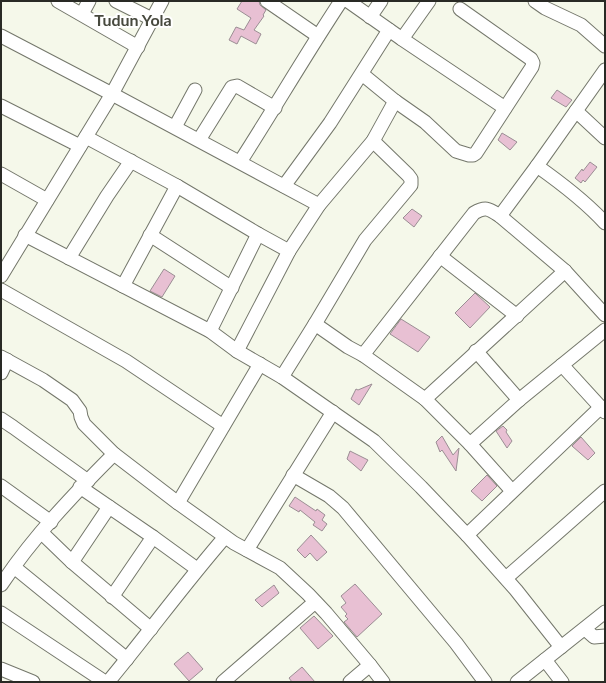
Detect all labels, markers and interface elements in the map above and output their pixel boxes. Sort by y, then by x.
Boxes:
district label: Tudun Yola [94,10,172,29]

